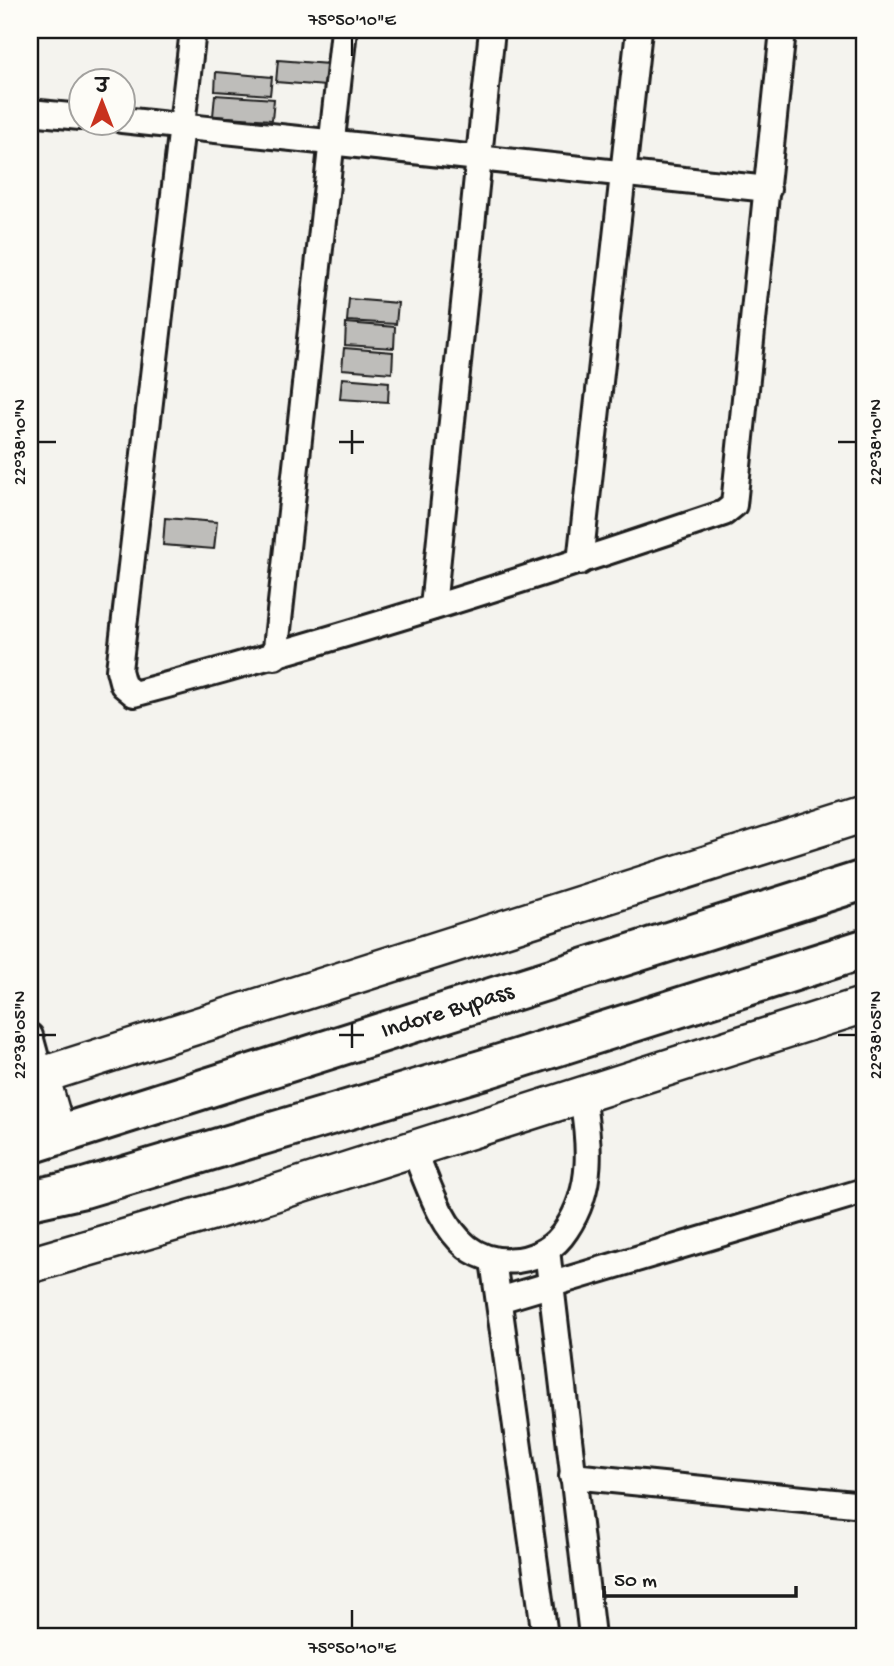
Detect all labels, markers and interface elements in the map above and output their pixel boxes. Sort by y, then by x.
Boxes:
text: 75°50'10"E [307,11,396,32]
north arrow [66,66,136,136]
text: उ [94,77,111,100]
text: 22°38'10"N [11,399,32,485]
text: 22°38'10"N [867,399,888,485]
street label: Indore Bypass [378,977,518,1046]
text: 22°38'05"N [11,991,32,1079]
text: 22°38'05"N [867,991,888,1079]
scale bar [604,1554,796,1598]
text: 50 m [614,1570,657,1595]
text: 75°50'10"E [307,1639,396,1660]

